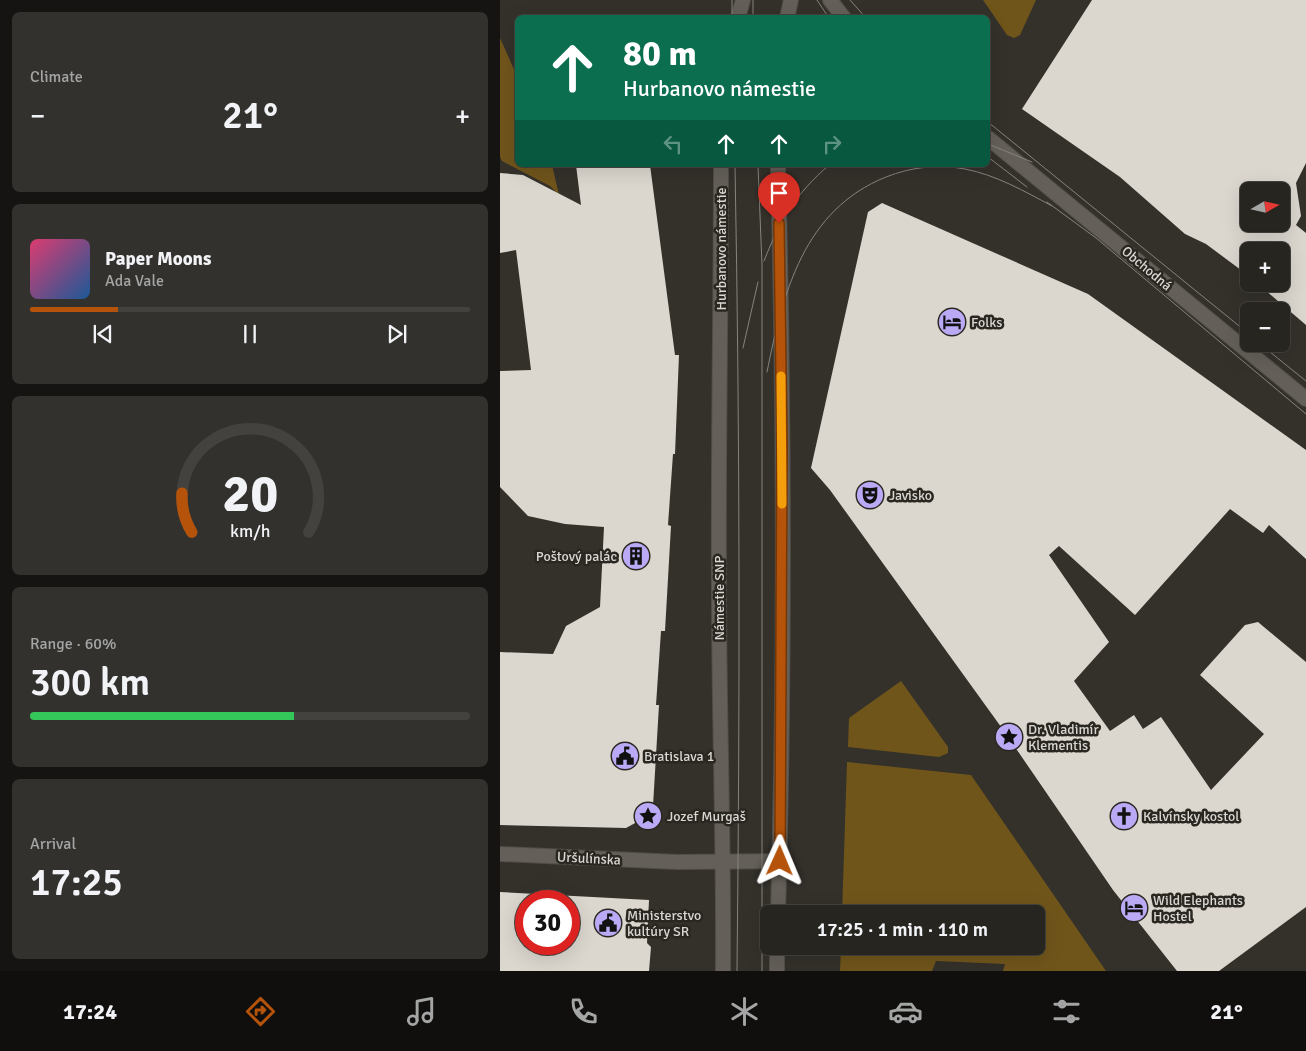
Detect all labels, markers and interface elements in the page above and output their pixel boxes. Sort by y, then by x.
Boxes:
text: 80 m [623,32,697,75]
icon: ahead [540,35,605,100]
text: Climate [30,67,83,87]
text: Hurbanovo námestie [623,75,816,102]
text: 21° [222,92,278,139]
text: − [30,99,45,133]
text: + [455,99,470,133]
icon: left [659,130,687,158]
icon: ahead [712,130,740,158]
icon: ahead [765,130,793,158]
icon: right [818,130,846,158]
pin [758,172,800,223]
icon: arrive [765,179,793,207]
north arrow [1240,182,1290,232]
map controls [1240,182,1290,352]
street label: Hurbanovo námestie [713,188,730,310]
button: + [1240,242,1290,292]
street label: Obchodná [1118,243,1175,294]
text: Paper Moons [105,247,211,271]
text: Ada Vale [105,271,164,291]
button: − [1240,302,1290,352]
hotel icon: Folks [937,307,967,337]
place label: Folks [971,314,1002,331]
icon: previous [89,320,117,348]
icon: pause [236,320,264,348]
icon: next [383,320,411,348]
text: 20 [222,462,278,526]
theatre icon: Javisko [855,480,885,510]
place label: Javisko [889,487,932,504]
text: km/h [230,520,270,542]
building icon: Poštový palác [621,541,651,571]
place label: Poštový palác [536,548,617,565]
street label: Námestie SNP [711,555,728,641]
text: Range · 60% [30,634,116,654]
text: 300 km [30,659,150,706]
place label: Dr. Vladimír Klementis [1028,721,1099,754]
place icon: Dr. Vladimír Klementis [994,722,1024,752]
public building icon: Bratislava 1 [610,741,640,771]
place label: Bratislava 1 [644,748,714,765]
place icon: Jozef Murgaš [633,801,663,831]
church icon: Kalvínsky kostol [1109,801,1139,831]
place label: Jozef Murgaš [667,808,746,825]
place label: Kalvínsky kostol [1143,808,1239,825]
text: Arrival [30,834,76,854]
position arrow [753,834,805,886]
street label: Uršulínska [557,848,621,869]
text: 17:25 [30,859,123,906]
speed limit sign: 30 [515,890,580,955]
place label: Wild Elephants Hostel [1153,892,1243,925]
hotel icon: Wild Elephants Hostel [1119,893,1149,923]
place label: Ministerstvo kultúry SR [627,907,701,940]
public building icon: Ministerstvo kultúry SR [593,908,623,938]
text: 17:25 · 1 min · 110 m [817,918,988,942]
icon: directions [243,994,278,1029]
icon: music [404,994,439,1029]
icon: phone [566,994,601,1029]
icon: climate [727,994,762,1029]
icon: car [888,994,923,1029]
icon: filters [1049,994,1084,1029]
text: 17:24 [63,998,117,1025]
text: 21° [1210,998,1243,1025]

